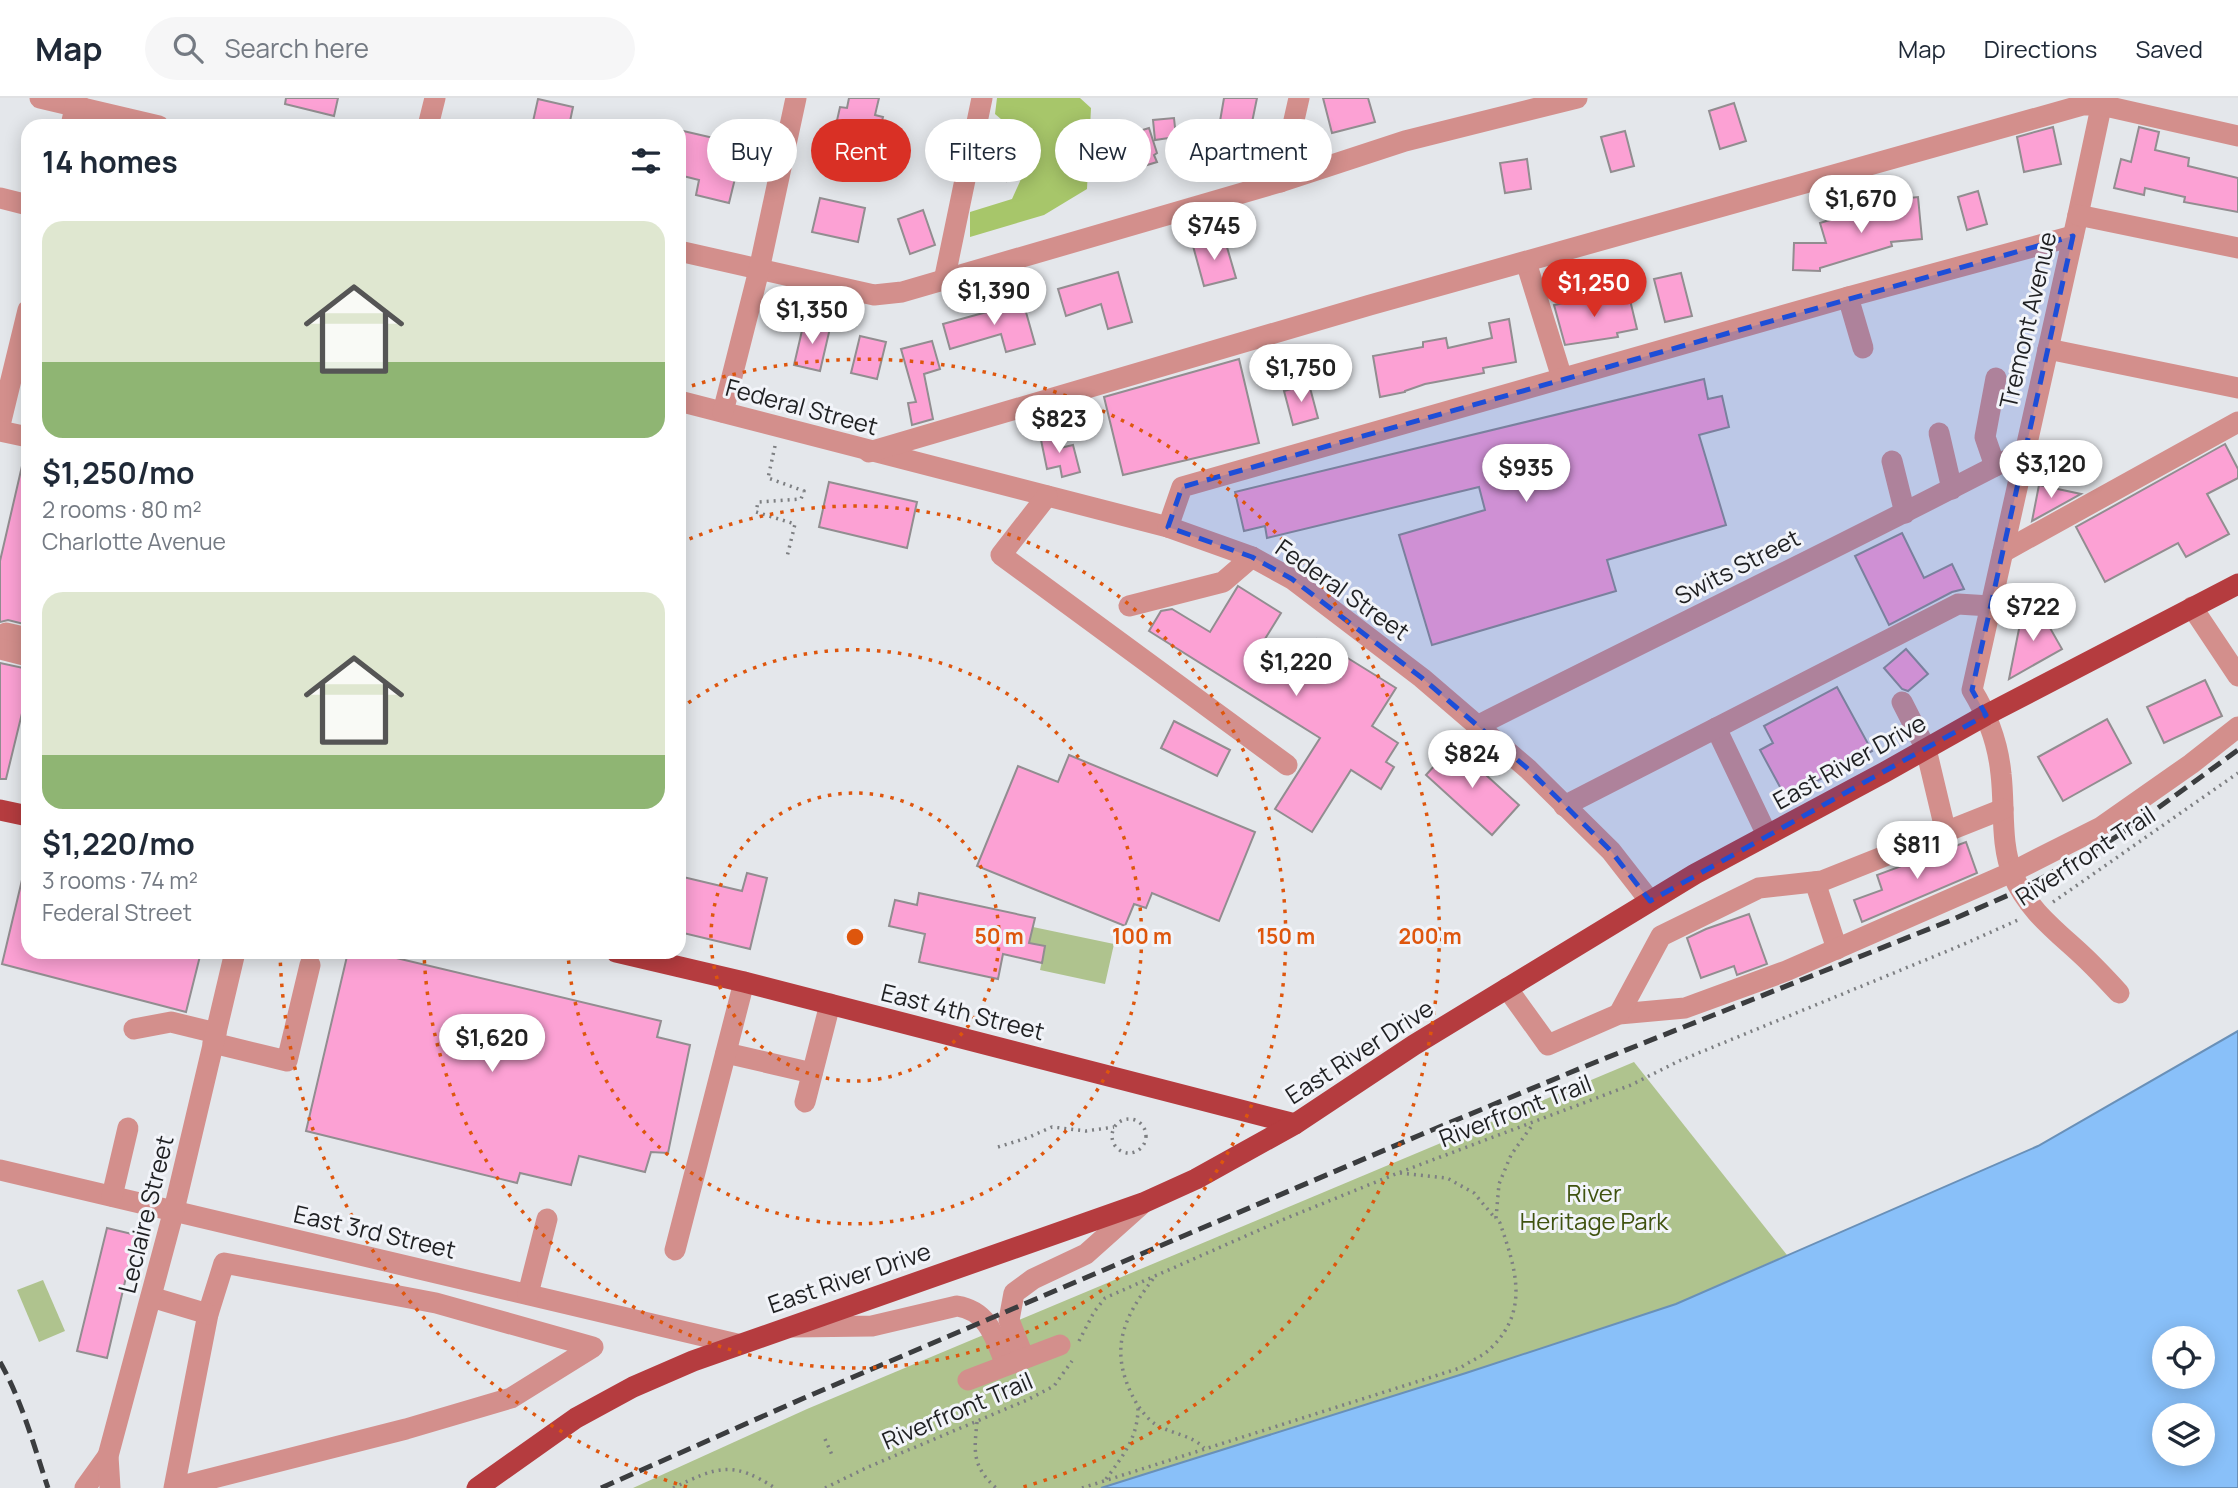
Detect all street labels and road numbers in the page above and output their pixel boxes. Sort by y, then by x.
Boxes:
street label: Tremont Avenue [1991,228,2063,412]
street label: Federal Street [722,370,882,442]
street label: Swits Street [1669,520,1805,612]
street label: Federal Street [1269,531,1417,647]
street label: East River Drive [1767,705,1931,817]
street label: Riverfront Trail [2009,797,2161,913]
street label: East 4th Street [878,975,1048,1047]
street label: East River Drive [1279,991,1439,1111]
street label: Riverfront Trail [1434,1066,1596,1154]
street label: Leclaire Street [109,1132,181,1296]
street label: East 3rd Street [291,1196,459,1266]
street label: East River Drive [763,1234,935,1320]
street label: Riverfront Trail [877,1363,1037,1457]

